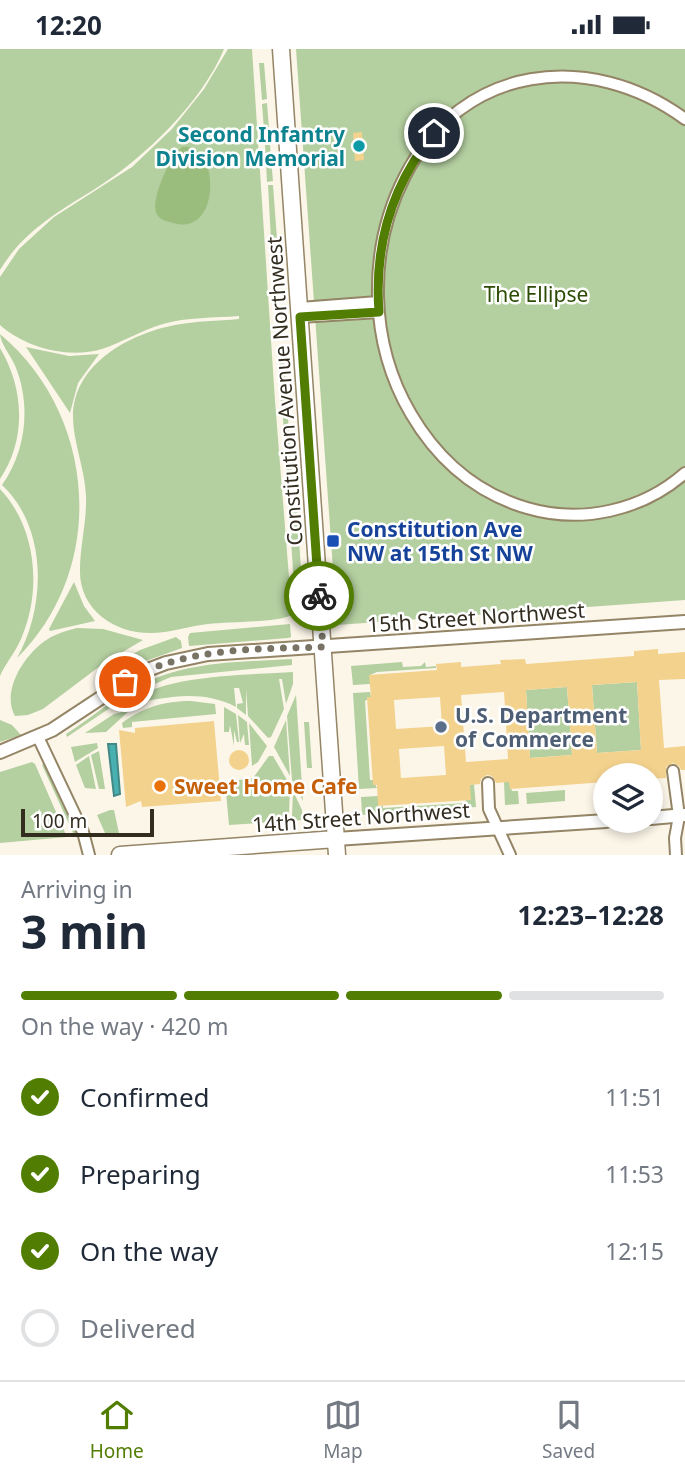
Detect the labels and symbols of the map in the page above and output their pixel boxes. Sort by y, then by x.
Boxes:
pin [404,103,464,163]
place label: Second Infantry Division Memorial [156,120,345,172]
marker: Second Infantry Division Memorial [351,138,367,154]
street label: Constitution Avenue Northwest [259,235,309,546]
park label: The Ellipse [484,280,588,308]
place label: Constitution Ave NW at 15th St NW [347,515,533,567]
marker: Constitution Ave NW at 15th St NW [325,533,341,549]
courier [284,561,354,631]
street label: 15th Street Northwest [366,595,586,639]
pin [95,652,155,712]
place label: U.S. Department of Commerce [455,701,627,753]
marker: U.S. Department of Commerce [433,719,449,735]
place label: Sweet Home Cafe [174,772,358,800]
marker: Sweet Home Cafe [152,778,168,794]
street label: 14th Street Northwest [251,795,471,839]
scale bar [21,806,154,838]

